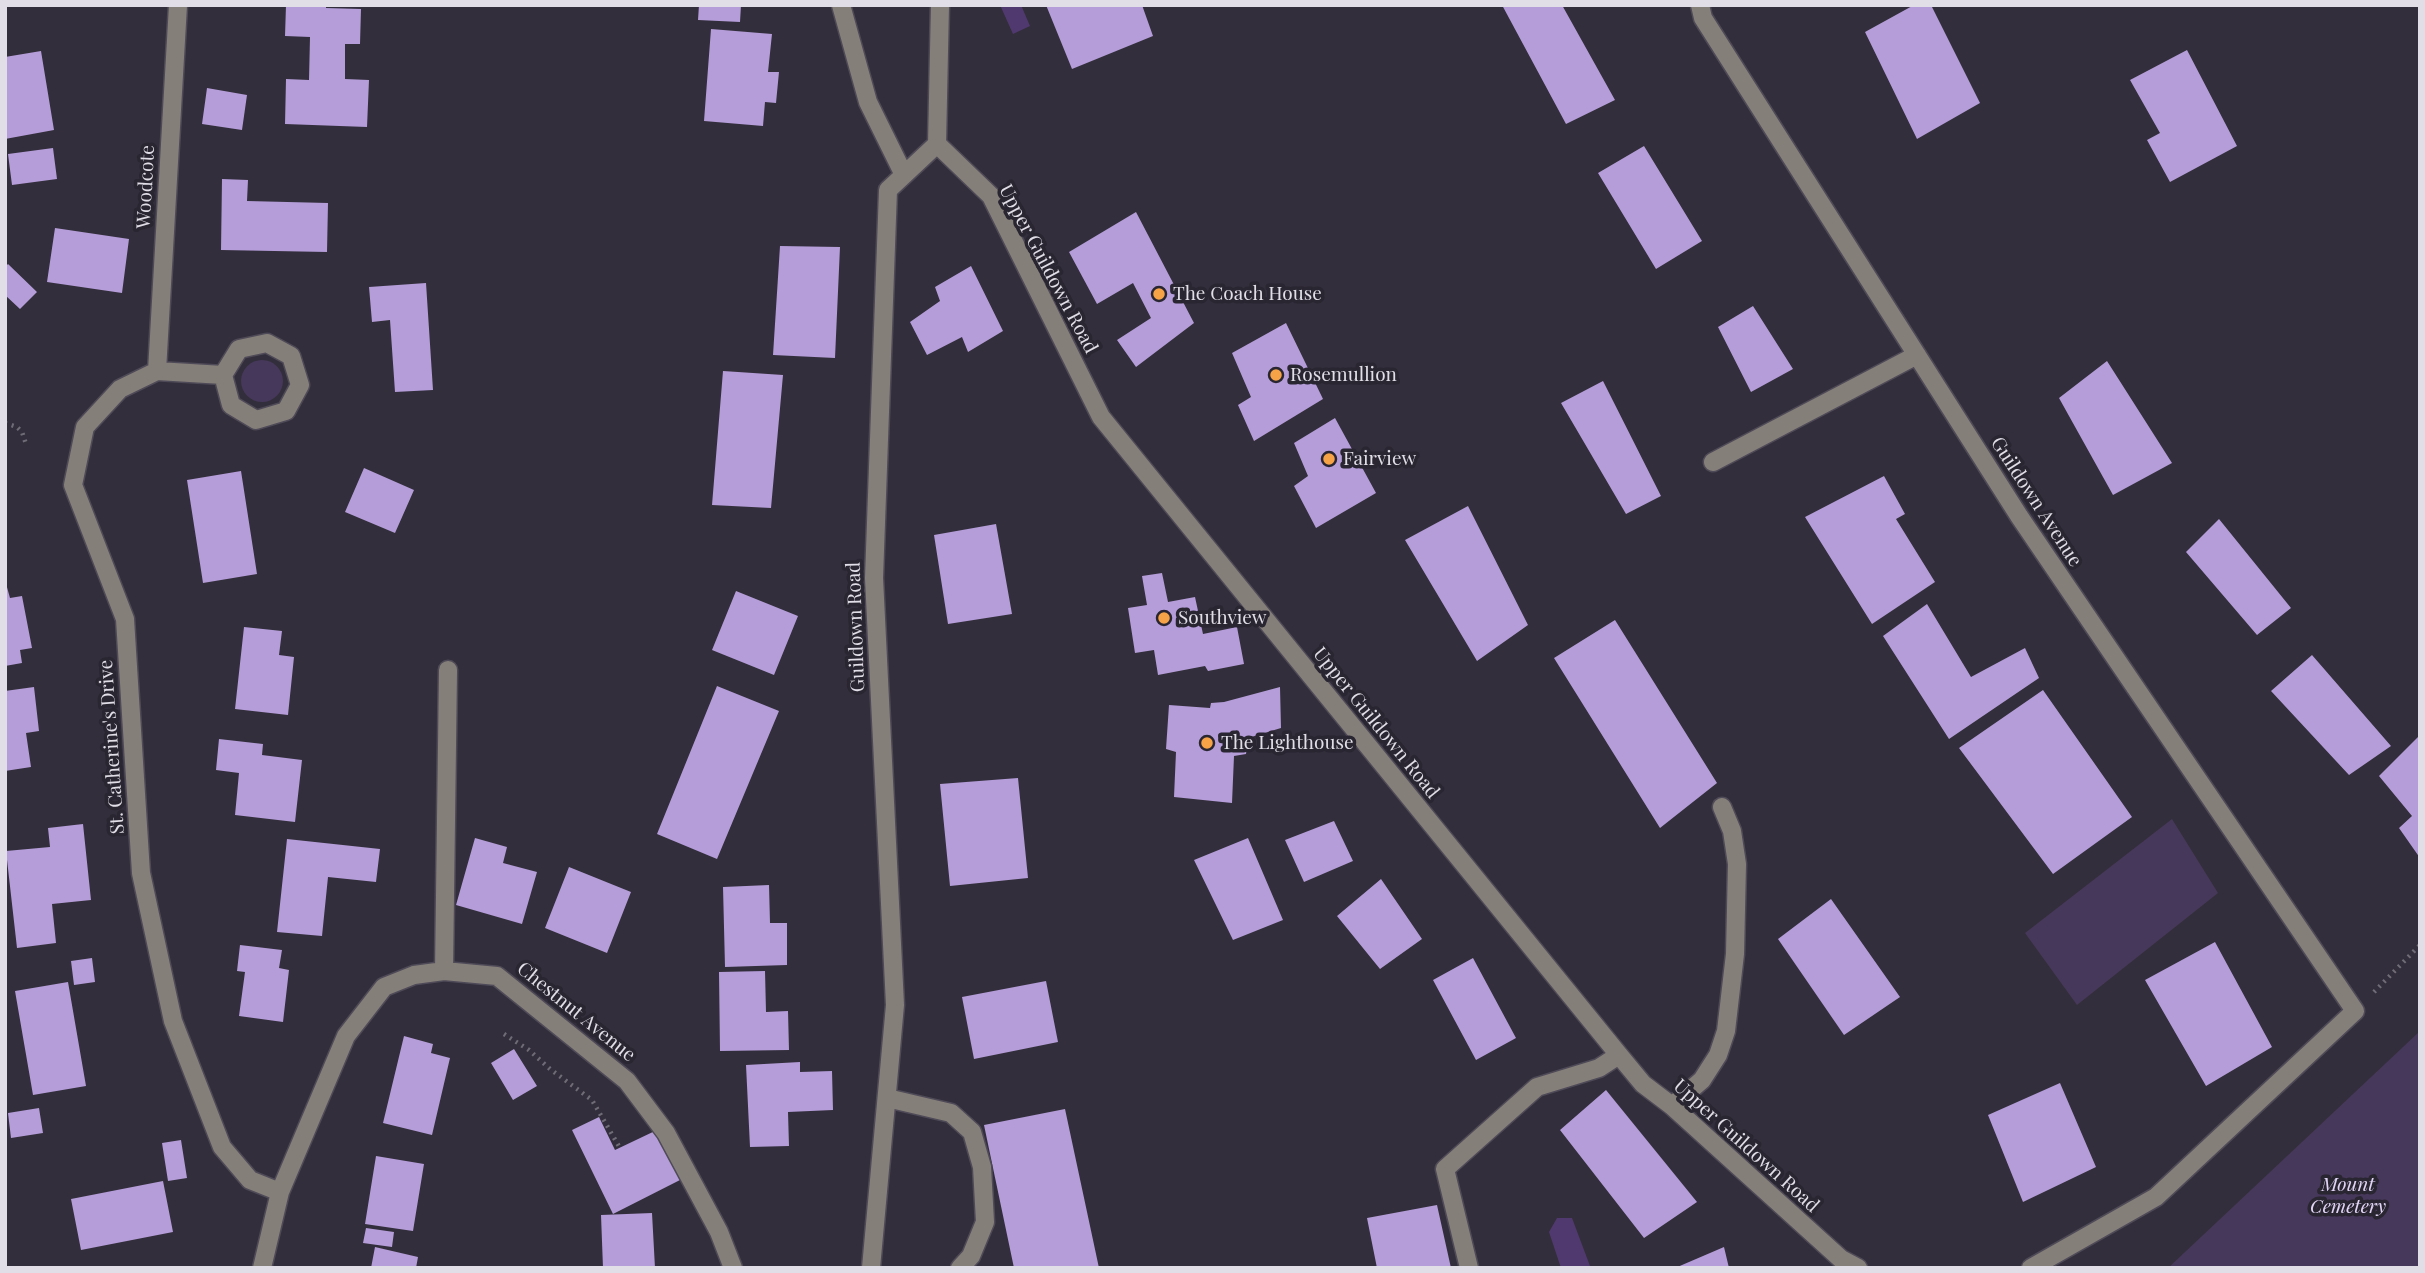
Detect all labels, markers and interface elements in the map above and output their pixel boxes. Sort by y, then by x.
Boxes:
street label: Woodcote [132,145,160,229]
street label: Upper Guildown Road [994,181,1102,357]
place label: The Coach House [1173,283,1322,305]
marker: The Coach House [1151,286,1167,302]
place label: Rosemullion [1290,364,1397,386]
marker: Rosemullion [1268,367,1284,383]
street label: Guildown Avenue [1986,433,2086,571]
place label: Fairview [1343,448,1416,470]
marker: Fairview [1321,451,1337,467]
street label: Guildown Road [842,561,870,693]
place label: Southview [1178,607,1266,629]
marker: Southview [1156,610,1172,626]
street label: Upper Guildown Road [1308,643,1444,803]
street label: St. Catherine's Drive [95,659,129,835]
place label: The Lighthouse [1221,732,1354,754]
marker: The Lighthouse [1199,735,1215,751]
street label: Chestnut Avenue [512,957,640,1067]
street label: Upper Guildown Road [1669,1075,1823,1217]
park label: Mount Cemetery [2310,1174,2386,1218]

